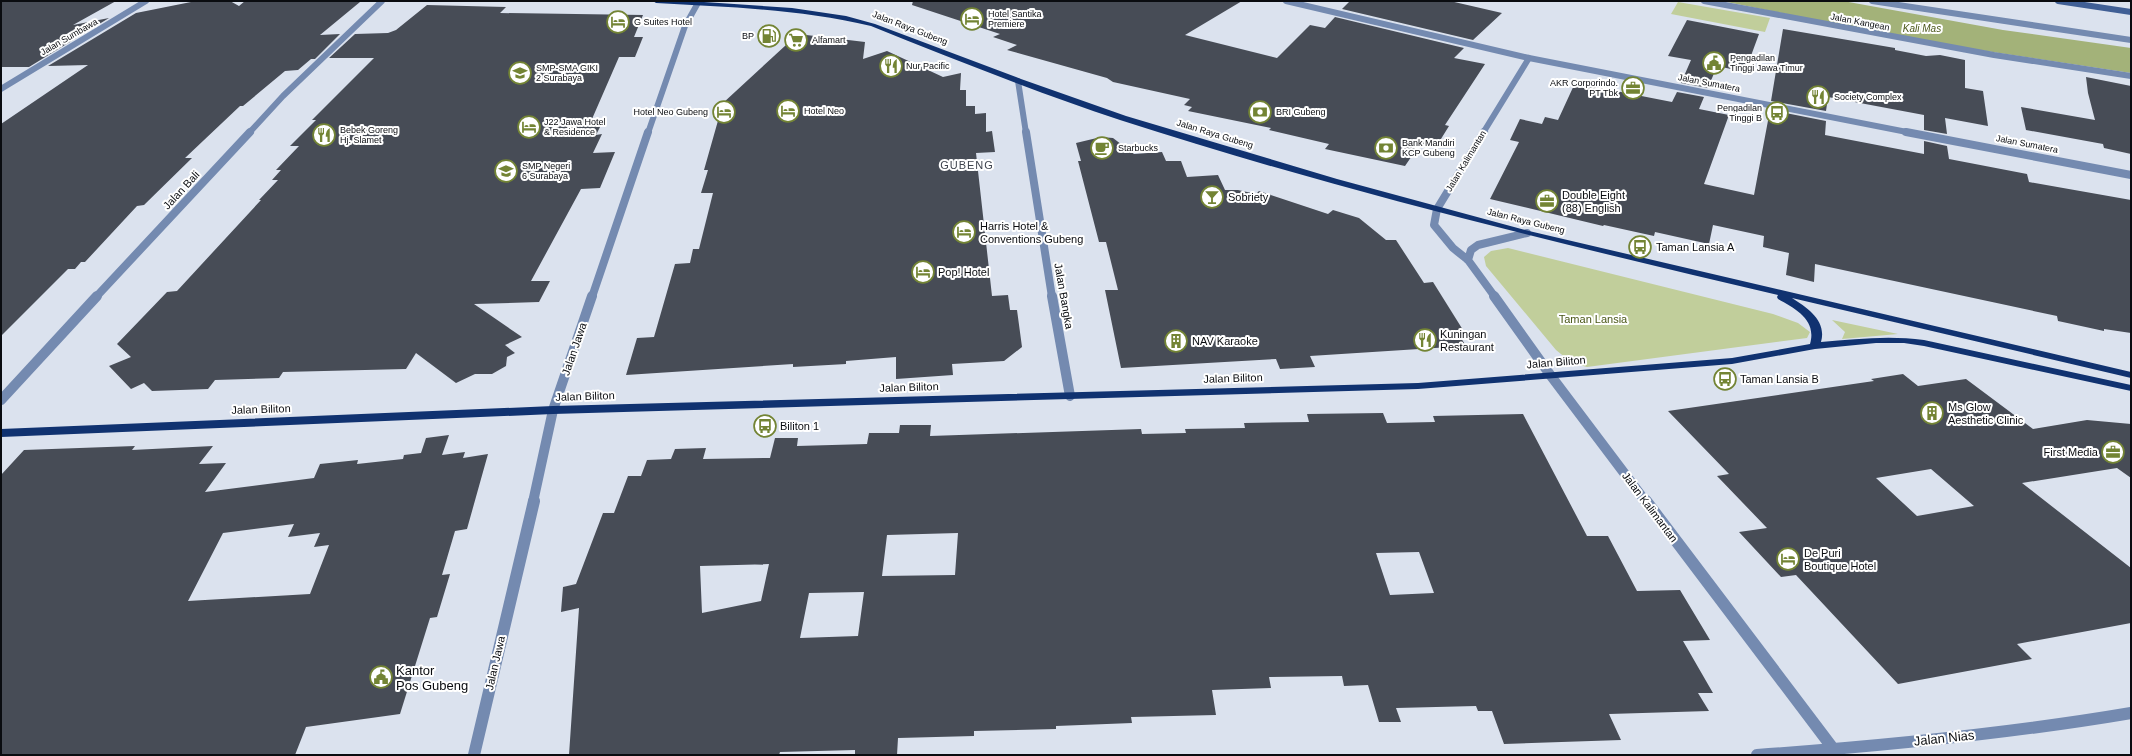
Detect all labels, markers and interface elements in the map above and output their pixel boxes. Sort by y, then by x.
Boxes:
hotel icon: Hotel Santika Premiere [959,6,985,32]
hotel icon: G Suites Hotel [605,9,631,35]
street label: Jalan Raya Gubeng [871,9,949,47]
place label: Hotel Santika Premiere [988,9,1042,29]
street label: Jalan Kangean [1830,11,1890,33]
street label: Jalan Sumbawa [39,17,99,57]
place label: G Suites Hotel [634,17,692,27]
fuel station icon: BP [756,23,782,49]
water label: Kali Mas [1903,23,1941,34]
supermarket icon: Alfamart [783,27,809,53]
place label: BP [742,31,754,41]
place label: Alfamart [812,35,846,45]
public building icon: Pengadilan Tinggi Jawa Timur [1701,50,1727,76]
restaurant icon: Nur Pacific [878,53,904,79]
place label: Pengadilan Tinggi Jawa Timur [1730,53,1803,73]
school or university icon: SMP-SMA GIKI 2 Surabaya [507,60,533,86]
place label: Nur Pacific [906,61,950,71]
place label: SMP-SMA GIKI 2 Surabaya [536,63,598,83]
street label: Jalan Sumatera [1677,72,1741,94]
office icon: AKR Corporindo. PT Tbk [1620,75,1646,101]
place label: AKR Corporindo. PT Tbk [1550,78,1618,98]
restaurant icon: Society Complex [1805,84,1831,110]
place label: Society Complex [1834,92,1902,102]
hotel icon: Hotel Neo [775,98,801,124]
hotel icon: Hotel Neo Gubeng [711,99,737,125]
bank icon: BRI Gubeng [1247,99,1273,125]
bus stop icon: Pengadilan Tinggi B [1764,100,1790,126]
place label: Pengadilan Tinggi B [1717,103,1762,123]
place label: Hotel Neo [804,106,844,116]
place label: Hotel Neo Gubeng [633,107,708,117]
place label: BRI Gubeng [1276,107,1326,117]
hotel icon: J22 Jawa Hotel & Residence [516,114,542,140]
place label: J22 Jawa Hotel & Residence [544,117,606,137]
street label: Jalan Raya Gubeng [1175,118,1255,150]
restaurant icon: Bebek Goreng Hj. Slamet [311,122,337,148]
place label: Bebek Goreng Hj. Slamet [340,125,398,145]
street label: Jalan Kalimantan [1444,129,1488,193]
street label: Jalan Sumatera [1995,133,2059,155]
cafe icon: Starbucks [1089,135,1115,161]
bank icon: Bank Mandiri KCP Gubeng [1373,135,1399,161]
place label: Bank Mandiri KCP Gubeng [1402,138,1455,158]
place label: Starbucks [1118,143,1159,153]
school or university icon: SMP Negeri 6 Surabaya [493,158,519,184]
district label: GUBENG [940,159,994,171]
place label: SMP Negeri 6 Surabaya [522,161,570,181]
street label: Jalan Bali [160,168,202,212]
bar icon: Sobriety [1199,184,1225,210]
office icon: Double Eight (88) English [1534,188,1560,214]
place label: Double Eight (88) English [1562,189,1625,214]
place label: Sobriety [1228,191,1269,203]
street label: Jalan Raya Gubeng [1486,207,1566,235]
hotel icon: Harris Hotel & Conventions Gubeng [951,219,977,245]
place label: Harris Hotel & Conventions Gubeng [980,220,1083,245]
bus stop icon: Taman Lansia A [1627,234,1653,260]
place label: Taman Lansia A [1656,241,1735,253]
hotel icon: Pop! Hotel [910,259,936,285]
street label: Jalan Bangka [1052,262,1076,331]
place label: Pop! Hotel [938,266,989,278]
park label: Taman Lansia [1559,313,1628,325]
street label: Jalan Jawa [559,320,589,377]
restaurant icon: Kuningan Restaurant [1412,327,1438,353]
building icon: NAV Karaoke [1163,328,1189,354]
place label: Kuningan Restaurant [1440,328,1494,353]
place label: NAV Karaoke [1192,335,1258,347]
street label: Jalan Biliton [1526,353,1586,371]
bus stop icon: Taman Lansia B [1712,366,1738,392]
street label: Jalan Biliton [1203,371,1263,385]
place label: Taman Lansia B [1740,373,1819,385]
street label: Jalan Biliton [879,380,939,394]
street label: Jalan Biliton [555,389,615,403]
building icon: Ms Glow Aesthetic Clinic [1919,400,1945,426]
place label: Ms Glow Aesthetic Clinic [1948,401,2024,426]
street label: Jalan Biliton [231,402,291,416]
bus stop icon: Biliton 1 [752,413,778,439]
place label: Biliton 1 [780,420,819,432]
office icon: First Media [2100,439,2126,465]
place label: First Media [2044,446,2099,458]
street label: Jalan Kalimantan [1620,470,1680,544]
hotel icon: De Puri Boutique Hotel [1775,546,1801,572]
place label: De Puri Boutique Hotel [1804,547,1876,572]
street label: Jalan Jawa [483,634,507,691]
place label: Kantor Pos Gubeng [396,663,468,693]
public building icon: Kantor Pos Gubeng [368,664,394,690]
street label: Jalan Nias [1913,727,1975,749]

